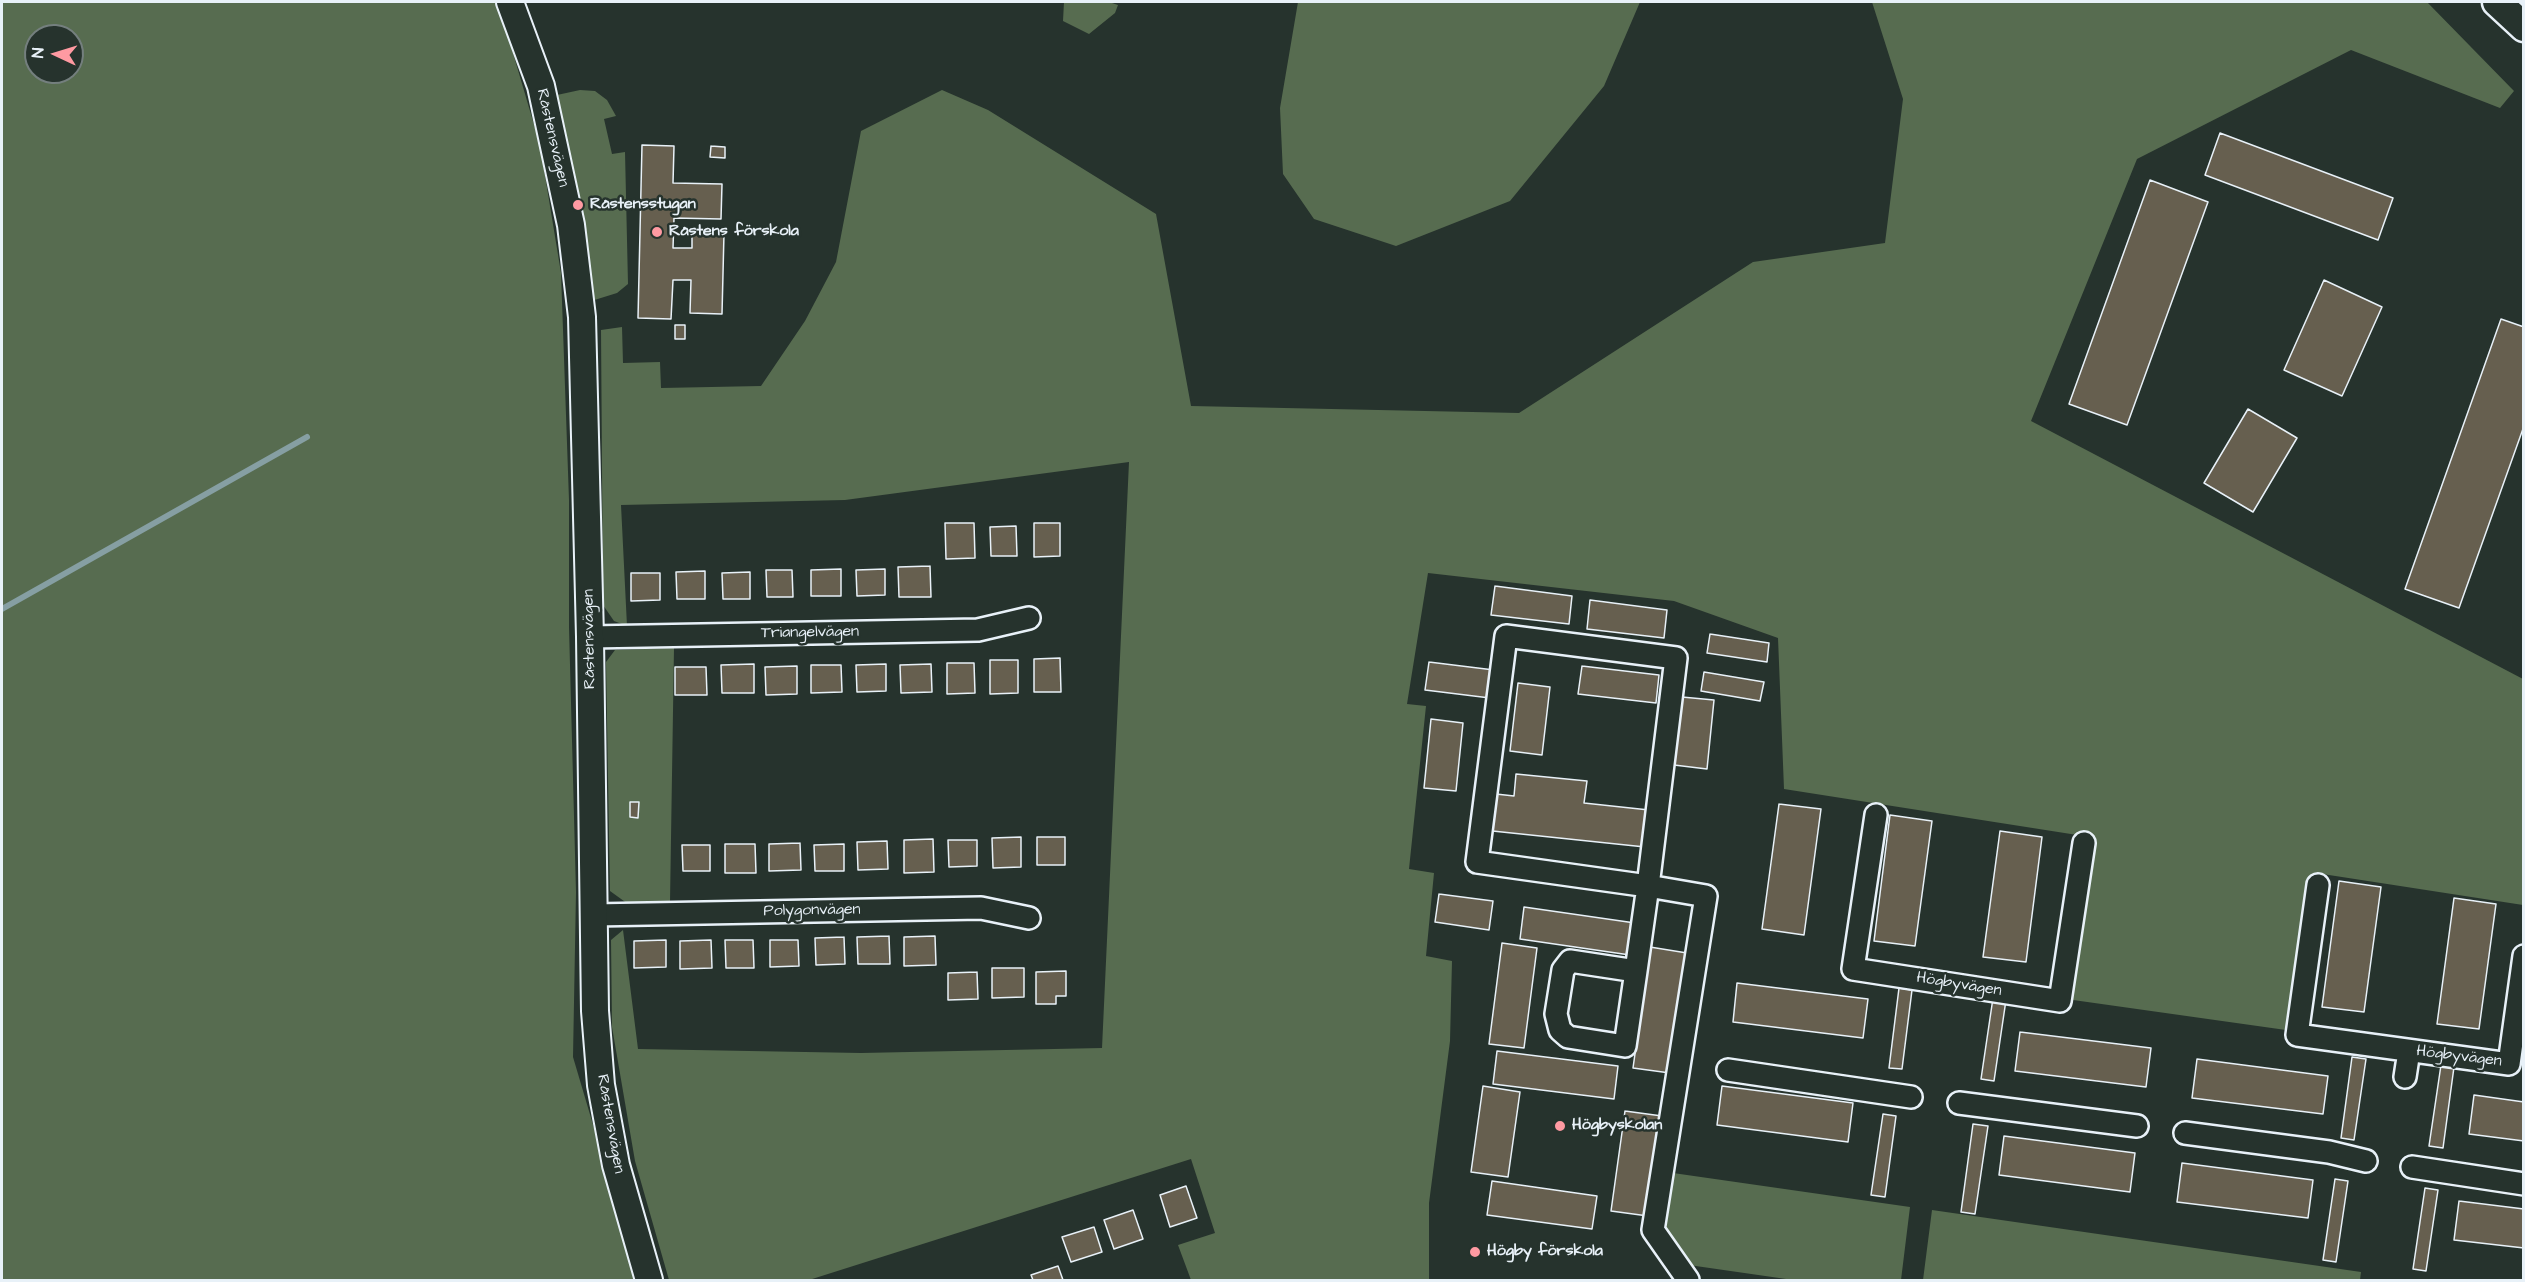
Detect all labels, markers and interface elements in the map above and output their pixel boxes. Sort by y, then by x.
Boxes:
north arrow [24,24,84,84]
text: N [27,47,49,59]
street label: Råstensvägen [531,87,573,189]
place label: Råstensstugan [590,195,696,215]
marker: Råstensstugan [571,198,585,212]
place label: Råstens förskola [669,222,799,242]
marker: Råstens förskola [650,225,664,239]
street label: Råstensvägen [580,589,600,689]
street label: Triangelvägen [761,623,859,643]
street label: Polygonvägen [763,901,861,921]
street label: Högbyvägen [1915,969,2003,1001]
street label: Högbyvägen [2415,1042,2503,1072]
street label: Råstensvägen [592,1073,628,1175]
place label: Högbyskolan [1572,1116,1662,1136]
marker: Högbyskolan [1553,1119,1567,1133]
place label: Högby förskola [1487,1242,1603,1262]
marker: Högby förskola [1468,1245,1482,1259]

